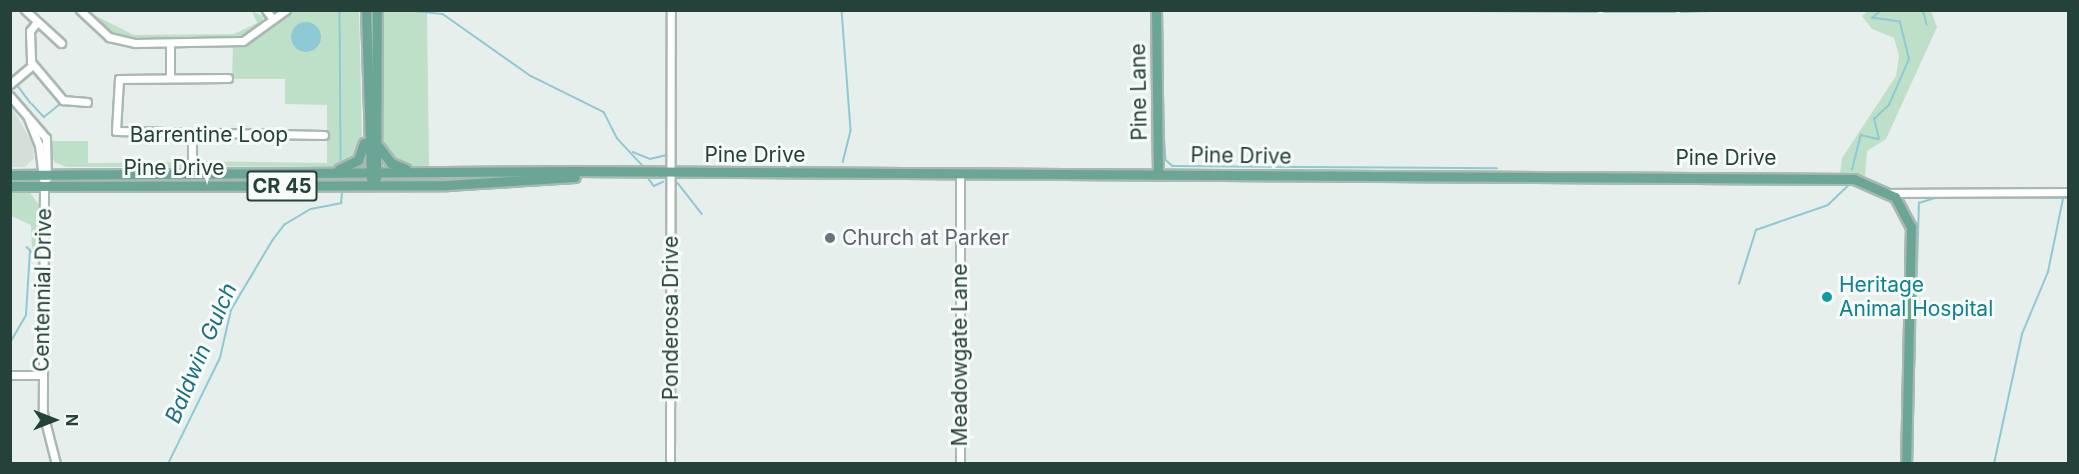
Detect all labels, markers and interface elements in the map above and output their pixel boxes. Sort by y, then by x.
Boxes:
street label: Pine Lane [1126,43,1152,141]
street label: Barrentine Loop [130,122,288,148]
street label: Pine Drive [704,142,806,168]
street label: Pine Drive [1190,143,1292,169]
street label: Pine Drive [1675,145,1777,171]
street label: Pine Drive [123,155,225,181]
road number: CR 45 [246,169,318,203]
street label: Centennial Drive [29,208,57,372]
place label: Church at Parker [842,225,1009,251]
marker: Church at Parker [823,231,837,245]
street label: Ponderosa Drive [658,236,684,400]
street label: Meadowgate Lane [947,264,973,446]
place label: Heritage Animal Hospital [1839,272,1993,322]
water label: Baldwin Gulch [160,279,242,427]
marker: Heritage Animal Hospital [1820,290,1834,304]
north arrow [24,390,84,450]
text: N [62,414,82,426]

